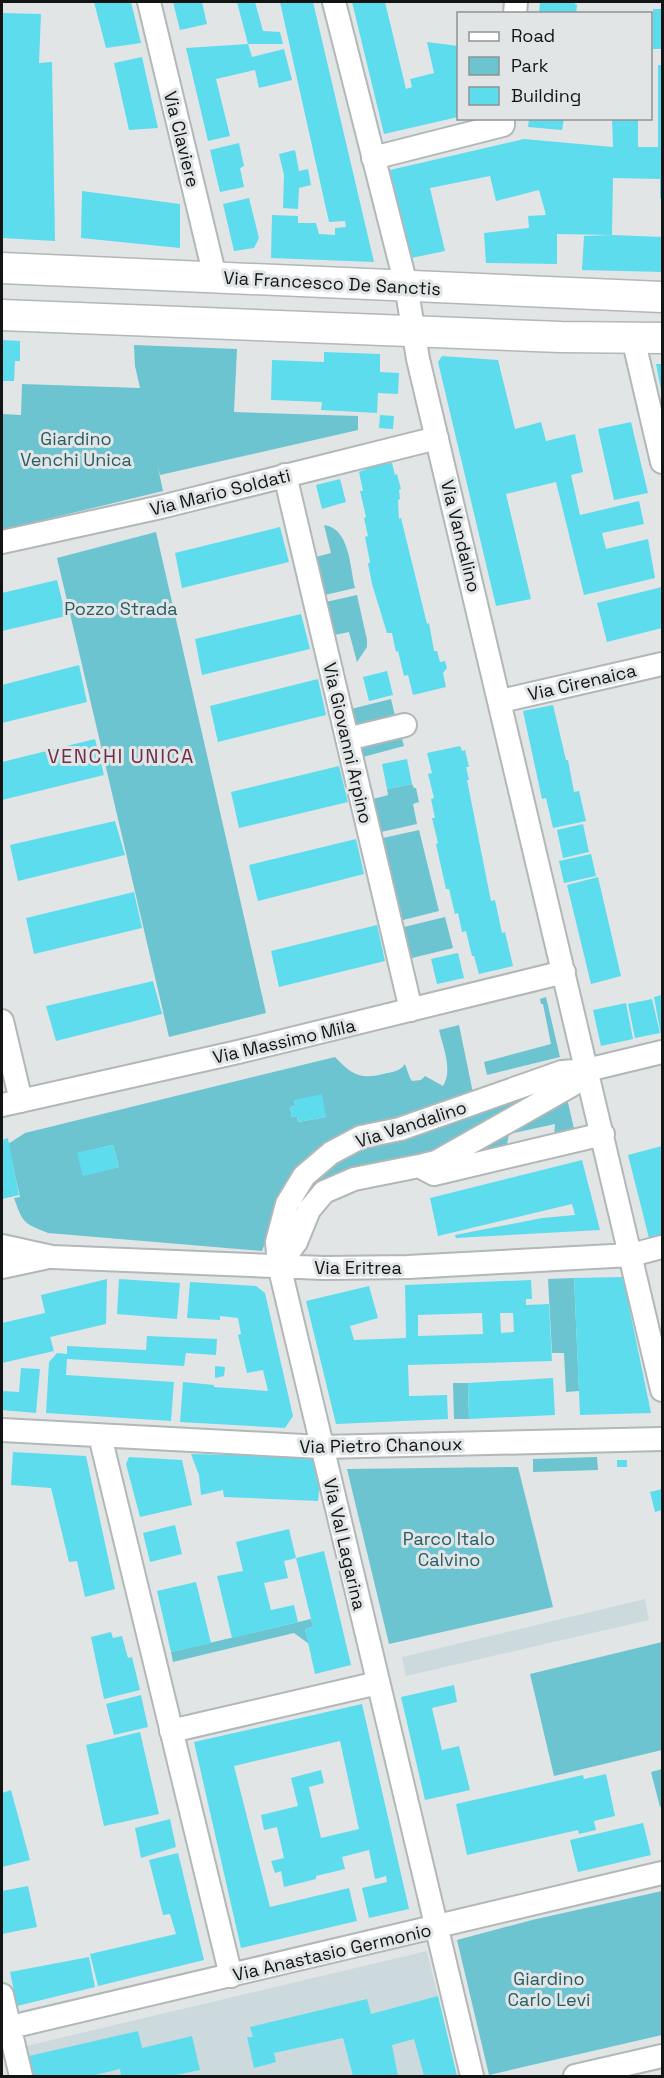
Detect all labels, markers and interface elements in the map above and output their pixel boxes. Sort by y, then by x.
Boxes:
legend [457,12,652,120]
text: Road [511,24,555,47]
text: Park [511,54,549,77]
text: Building [511,84,581,107]
street label: Via Claviere [159,89,205,189]
street label: Via Francesco De Sanctis [223,266,441,300]
park label: Giardino Venchi Unica [20,427,132,471]
street label: Via Mario Soldati [147,463,293,521]
street label: Via Vandalino [436,477,486,595]
park label: Pozzo Strada [64,597,178,620]
street label: Via Cirenaica [526,658,638,706]
street label: Via Giovanni Arpino [318,660,378,826]
district label: VENCHI UNICA [47,743,195,769]
street label: Via Massimo Mila [210,1013,358,1069]
street label: Via Vandalino [353,1095,469,1153]
street label: Via Eritrea [314,1256,402,1279]
street label: Via Pietro Chanoux [299,1432,463,1458]
street label: Via Val Lagarina [319,1476,371,1612]
park label: Parco Italo Calvino [403,1527,495,1571]
street label: Via Anastasio Germonio [231,1918,433,1986]
park label: Giardino Carlo Levi [507,1967,591,2011]

